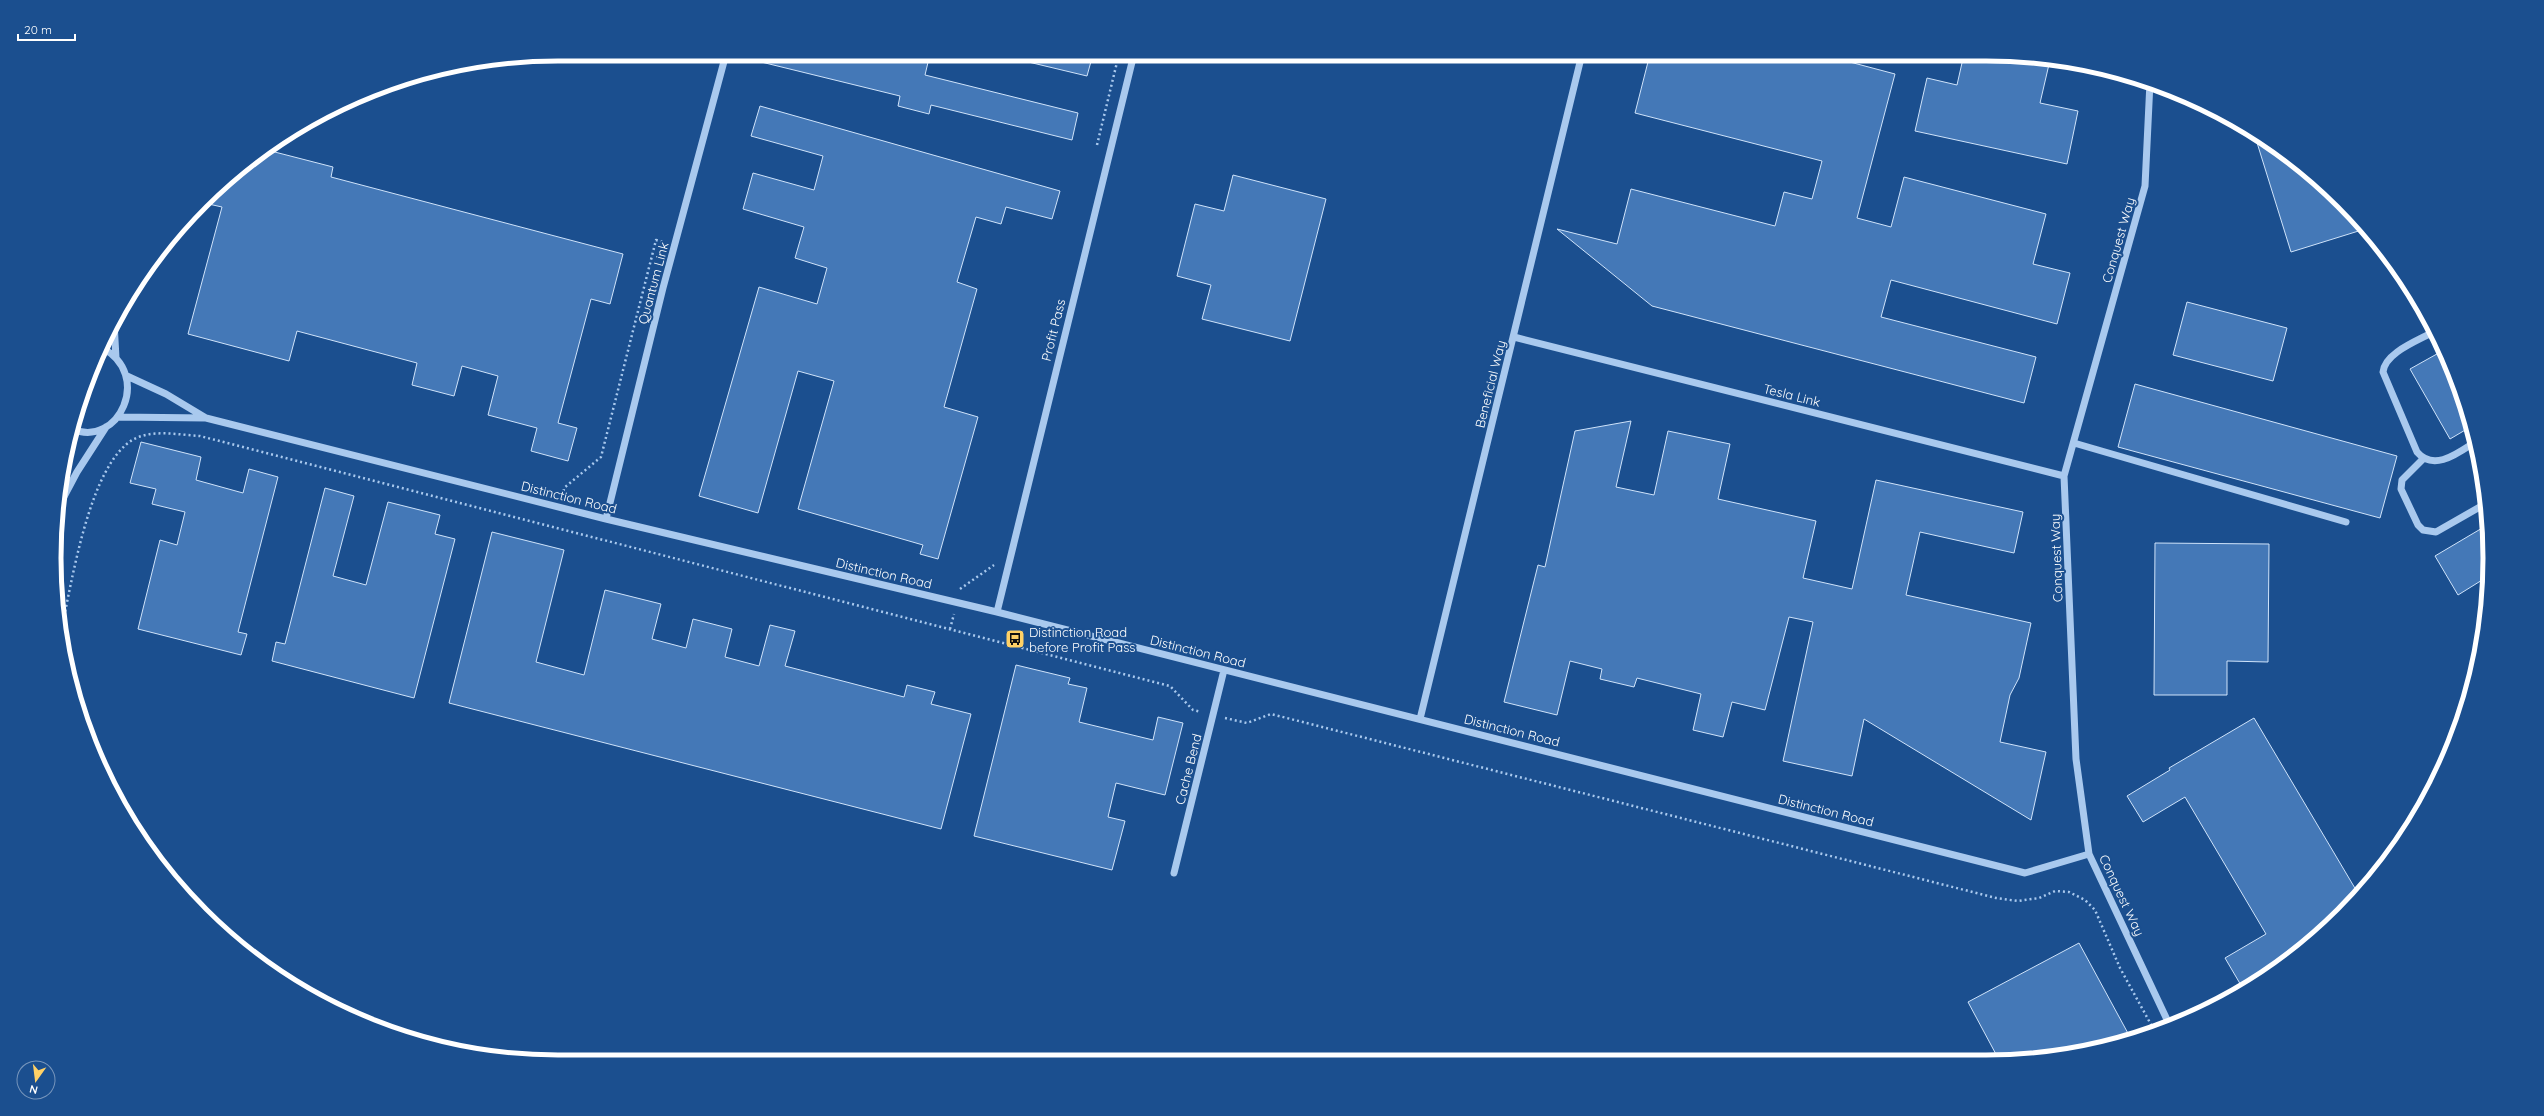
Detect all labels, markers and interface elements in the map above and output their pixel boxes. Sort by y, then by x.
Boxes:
scale bar [18,16,75,42]
text: 20 m [24,22,52,37]
street label: Conquest Way [2098,195,2138,285]
street label: Quantum Link [634,240,672,326]
street label: Profit Pass [1038,297,1068,363]
street label: Beneficial Way [1471,339,1509,429]
street label: Tesla Link [1762,380,1822,410]
street label: Distinction Road [520,477,618,517]
street label: Conquest Way [2046,514,2066,602]
street label: Distinction Road [834,554,934,592]
place label: Distinction Road before Profit Pass [1029,624,1135,655]
bus stop icon: Distinction Road before Profit Pass [1004,628,1026,650]
street label: Distinction Road [1149,631,1247,671]
street label: Distinction Road [1463,710,1561,750]
street label: Cache Bend [1171,732,1205,806]
street label: Distinction Road [1777,790,1875,830]
street label: Conquest Way [2096,852,2148,938]
north arrow [16,1060,56,1100]
text: N [28,1082,39,1097]

